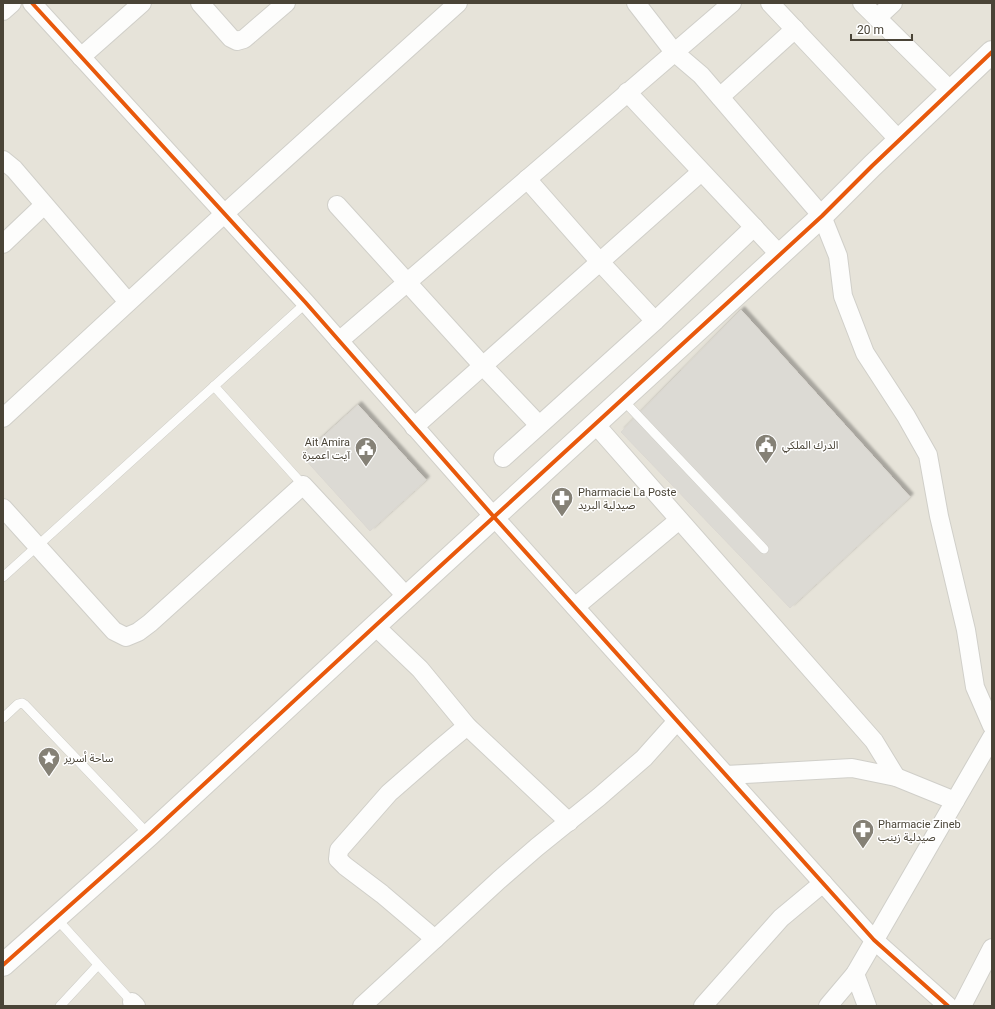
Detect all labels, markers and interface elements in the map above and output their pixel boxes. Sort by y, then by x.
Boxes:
scale bar [851,16,912,42]
text: 20 m [857,23,884,37]
public building icon: الدرك الملكي [753,432,779,465]
public building icon: Ait Amira آيت اعميرة [353,435,379,468]
place label: Ait Amira آيت اعميرة [302,436,351,462]
place label: الدرك الملكي [782,439,838,454]
pharmacy icon: Pharmacie La Poste صيدلية البريد [549,485,575,518]
place label: Pharmacie La Poste صيدلية البريد [578,486,676,512]
place icon: ساحة أسرير [36,745,62,778]
place label: ساحة أسرير [63,751,114,765]
pharmacy icon: Pharmacie Zineb صيدلية زينب [850,817,876,850]
place label: Pharmacie Zineb صيدلية زينب [878,818,961,844]

